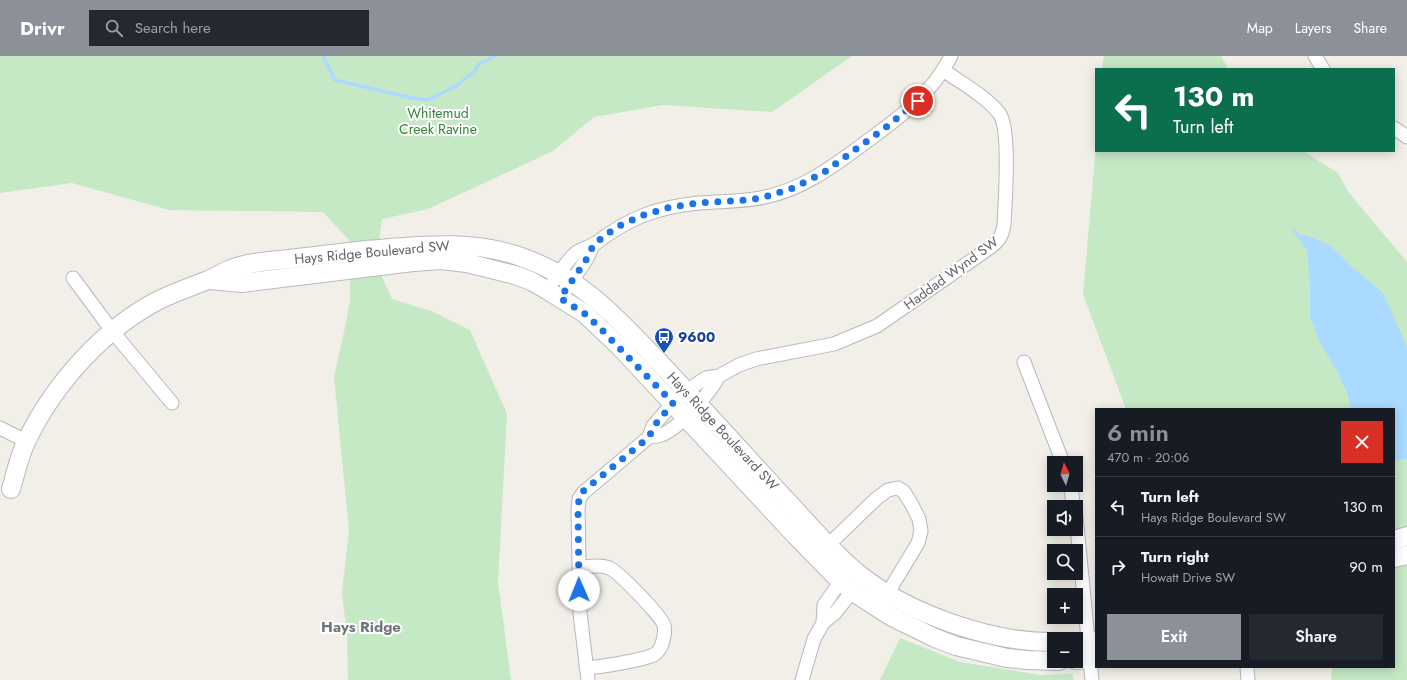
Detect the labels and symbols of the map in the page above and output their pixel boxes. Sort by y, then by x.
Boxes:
pin [901,84,935,118]
park label: Whitemud Creek Ravine [399,103,477,139]
street label: Haddad Wynd SW [900,232,1003,314]
street label: Hays Ridge Boulevard SW [293,235,451,269]
bus stop icon: 9600 [653,326,675,354]
place label: 9600 [678,327,715,347]
street label: Hays Ridge Boulevard SW [663,367,784,495]
north arrow [1047,456,1083,492]
position arrow [558,569,600,611]
district label: Hays Ridge [321,616,401,638]

